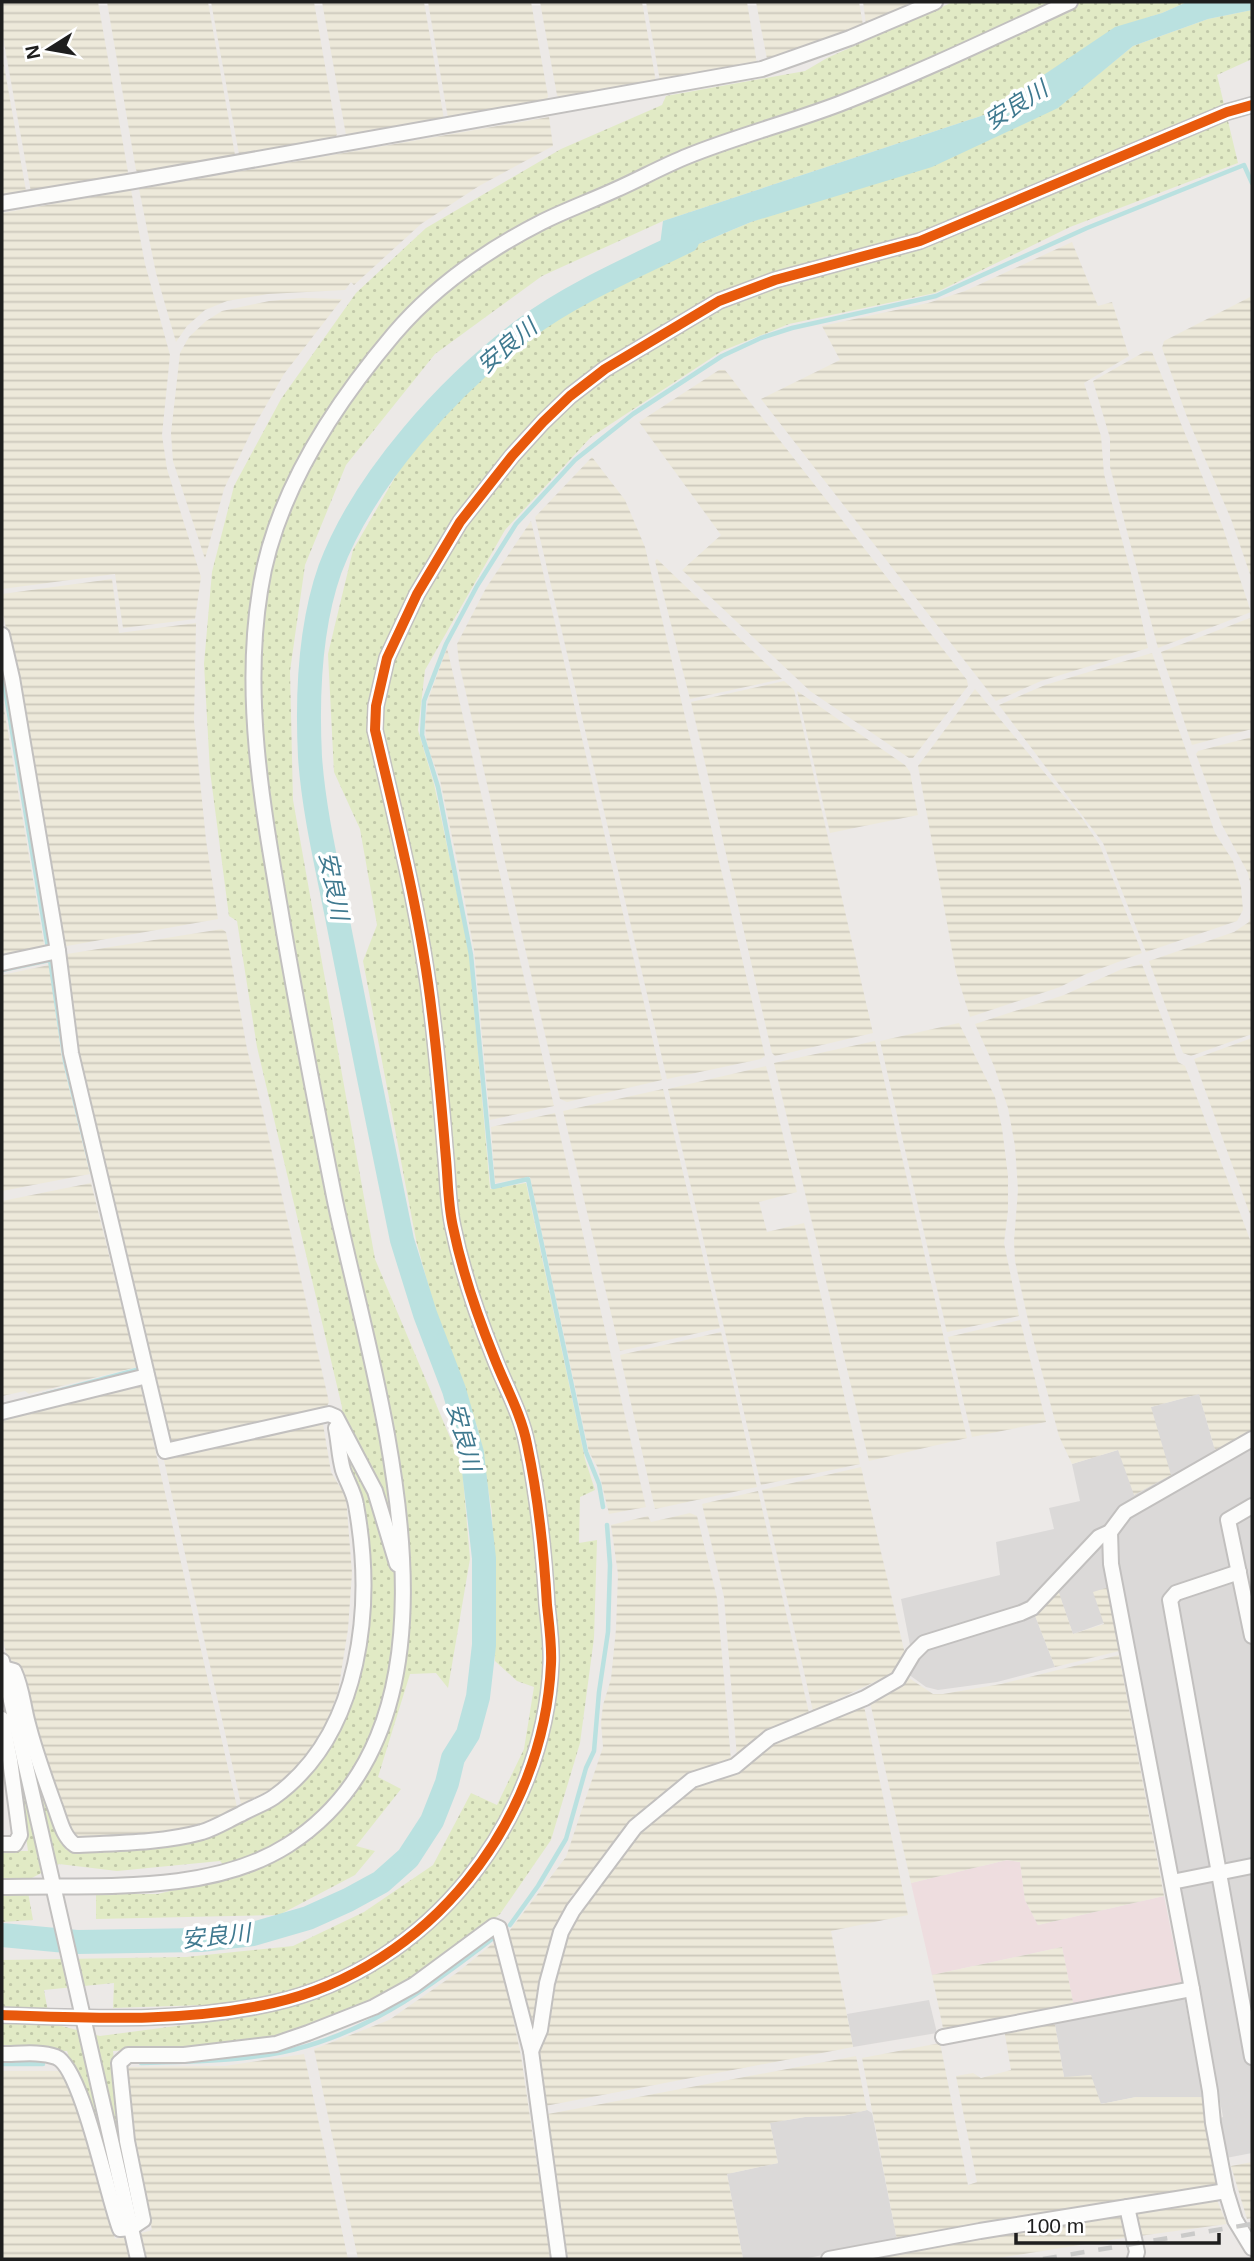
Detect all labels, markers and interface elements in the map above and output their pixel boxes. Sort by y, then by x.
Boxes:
north arrow [14,14,84,84]
text: N [21,43,44,61]
water label: 安良川 [980,74,1055,134]
water label: 安良川 [472,312,544,378]
water label: 安良川 [315,850,354,925]
water label: 安良川 [443,1400,486,1477]
water label: 安良川 [180,1919,255,1953]
scale bar [1016,2202,1219,2246]
text: 100 m [1026,2214,1084,2237]

